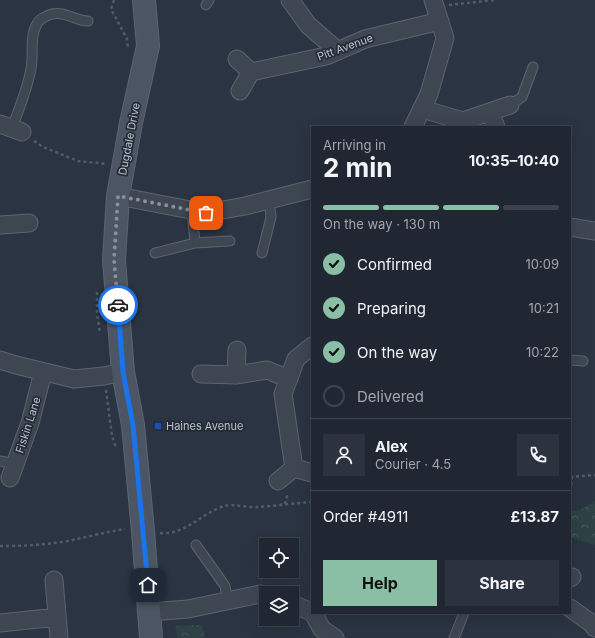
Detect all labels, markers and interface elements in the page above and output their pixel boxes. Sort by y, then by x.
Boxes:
street label: Pitt Avenue [315,30,375,64]
street label: Dugdale Drive [115,102,143,176]
text: Arriving in [323,137,386,153]
text: 10:35–10:40 [469,151,559,170]
text: 2 min [323,152,393,183]
pin [189,196,223,230]
icon: bag [195,202,217,224]
text: On the way · 130 m [323,216,440,232]
icon: check [323,253,345,275]
text: Confirmed [357,255,432,274]
text: 10:09 [526,256,559,272]
courier [98,285,138,325]
icon: car [107,294,129,316]
icon: check [323,297,345,319]
text: Preparing [357,299,426,318]
text: 10:21 [529,300,559,316]
icon: check [323,341,345,363]
text: On the way [357,343,437,362]
text: 10:22 [526,344,559,360]
text: Delivered [357,387,424,406]
street label: Fiskin Lane [12,395,44,455]
place label: Haines Avenue [166,419,243,433]
marker: Haines Avenue [153,421,163,431]
button: person [323,434,365,476]
button: phone [517,434,559,476]
text: Alex [375,437,408,456]
text: Courier · 4.5 [375,456,451,472]
text: Order #4911 [323,507,408,526]
text: £13.87 [511,507,559,526]
map controls [259,538,299,626]
button: locate [259,538,299,578]
button: Help [323,560,437,606]
button: Share [445,560,559,606]
pin [131,568,165,602]
icon: home [137,574,159,596]
button: layers [259,586,299,626]

